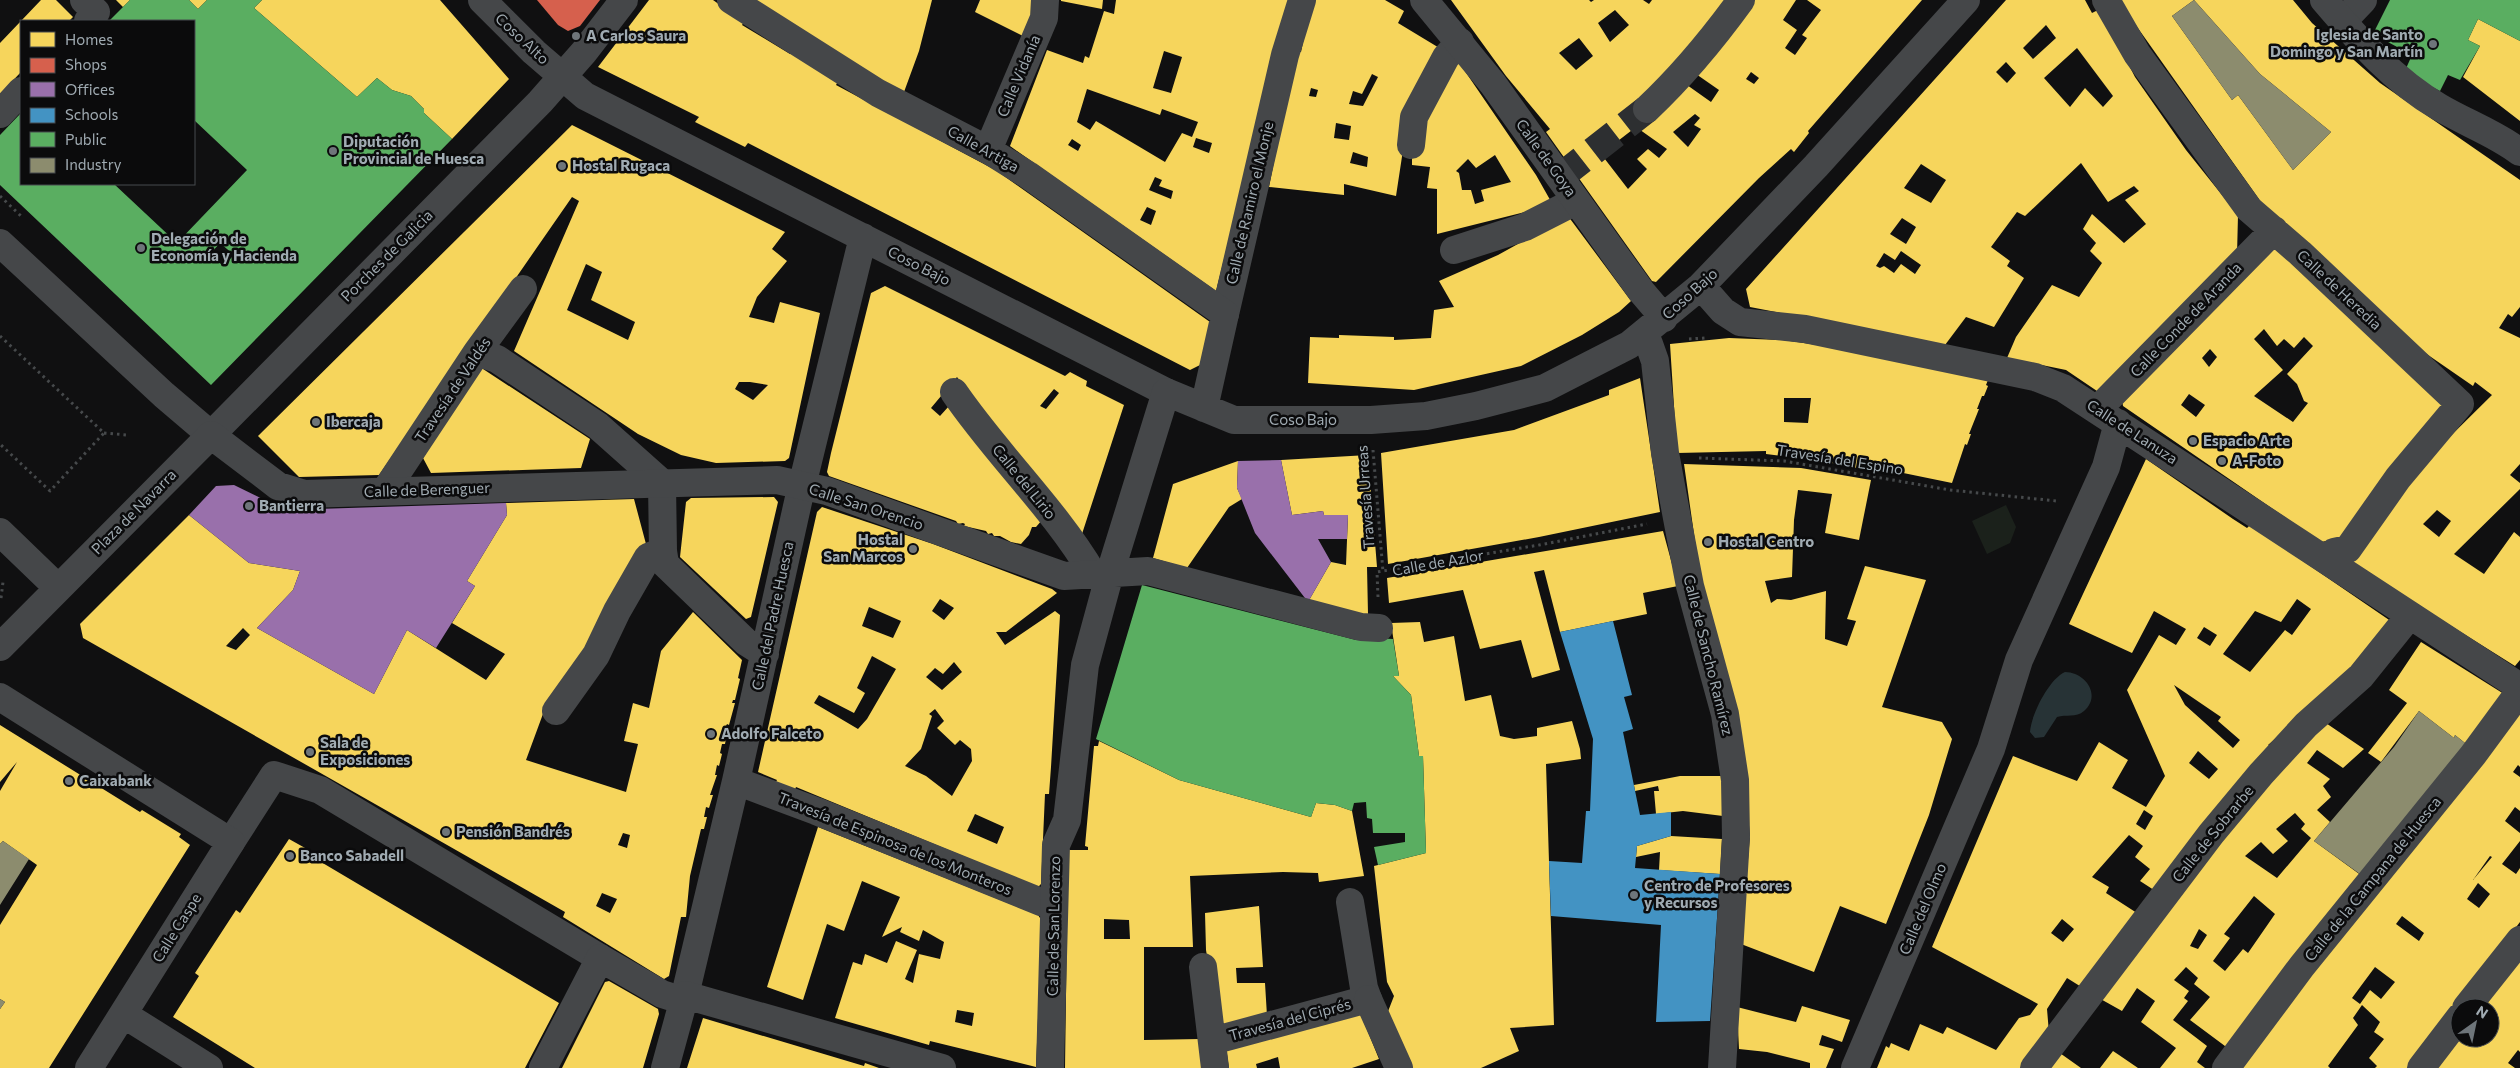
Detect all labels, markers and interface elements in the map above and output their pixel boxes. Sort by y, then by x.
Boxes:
street label: Coso Alto [492,9,553,68]
legend [20,20,195,185]
place label: Iglesia de Santo Domingo y San Martín [2270,25,2423,60]
place label: A Carlos Saura [586,26,686,44]
text: Homes [65,30,113,48]
marker: A Carlos Saura [570,30,582,42]
street label: Calle Vidanía [993,32,1043,119]
marker: Iglesia de Santo Domingo y San Martín [2427,38,2439,50]
text: Shops [65,55,107,73]
text: Offices [65,80,115,98]
text: Schools [65,105,119,123]
street label: Calle de Goya [1513,115,1581,200]
street label: Calle de Ramiro el Monje [1222,120,1277,286]
street label: Calle Artiga [945,121,1022,175]
text: Public [65,130,107,148]
place label: Diputación Provincial de Huesca [343,132,484,167]
marker: Diputación Provincial de Huesca [327,145,339,157]
text: Industry [65,155,122,173]
place label: Hostal Rugaca [572,156,670,174]
marker: Hostal Rugaca [556,160,568,172]
street label: Porches de Galicia [337,206,436,305]
place label: Delegación de Economía y Hacienda [151,229,297,264]
marker: Delegación de Economía y Hacienda [135,242,147,254]
street label: Coso Bajo [885,242,954,289]
street label: Calle de Heredia [2294,245,2386,333]
street label: Calle Conde de Aranda [2126,258,2245,380]
street label: Coso Bajo [1658,264,1721,323]
street label: Travesía de Valdés [410,333,494,445]
street label: Calle de Lanuza [2084,395,2181,467]
street label: Coso Bajo [1269,410,1337,428]
place label: Ibercaja [326,412,381,430]
marker: Ibercaja [310,416,322,428]
place label: Espacio Arte [2203,431,2290,449]
marker: Espacio Arte [2187,435,2199,447]
street label: Calle del Lirio [989,440,1060,522]
street label: Travesía del Espino [1776,440,1905,478]
street label: Travesía Urreas [1352,444,1378,550]
place label: A-Foto [2232,451,2282,469]
marker: A-Foto [2216,455,2228,467]
street label: Plaza de Navarra [87,465,180,558]
street label: Calle de Berenguer [364,478,490,500]
street label: Calle San Orencio [807,479,926,533]
place label: Bantierra [259,496,324,514]
marker: Bantierra [243,500,255,512]
place label: Hostal San Marcos [823,530,903,565]
place label: Hostal Centro [1718,532,1814,550]
marker: Hostal Centro [1702,536,1714,548]
street label: Calle del Padre Huesca [747,540,797,692]
marker: Hostal San Marcos [907,543,919,555]
street label: Calle de Azlor [1391,545,1485,579]
street label: Calle de Sancho Ramírez [1680,573,1738,737]
place label: Adolfo Falceto [721,724,822,742]
marker: Adolfo Falceto [705,728,717,740]
place label: Sala de Exposiciones [320,733,410,768]
marker: Sala de Exposiciones [304,746,316,758]
place label: Caixabank [79,771,152,789]
marker: Caixabank [63,775,75,787]
street label: Calle de Sobrarbe [2168,781,2257,885]
street label: Travesía de Espinosa de los Monteros [776,788,1015,898]
street label: Calle de la Campana de Huesca [2300,792,2444,964]
place label: Pensión Bandrés [456,822,570,840]
marker: Pensión Bandrés [440,826,452,838]
place label: Banco Sabadell [300,846,404,864]
marker: Banco Sabadell [284,850,296,862]
street label: Calle de San Lorenzo [1043,856,1063,996]
street label: Calle del Olmo [1895,860,1950,957]
place label: Centro de Profesores y Recursos [1644,876,1790,911]
street label: Calle Caspe [148,889,205,965]
marker: Centro de Profesores y Recursos [1628,889,1640,901]
street label: Travesía del Ciprés [1227,994,1353,1044]
north arrow [2450,998,2500,1048]
text: N [2473,1002,2491,1022]

